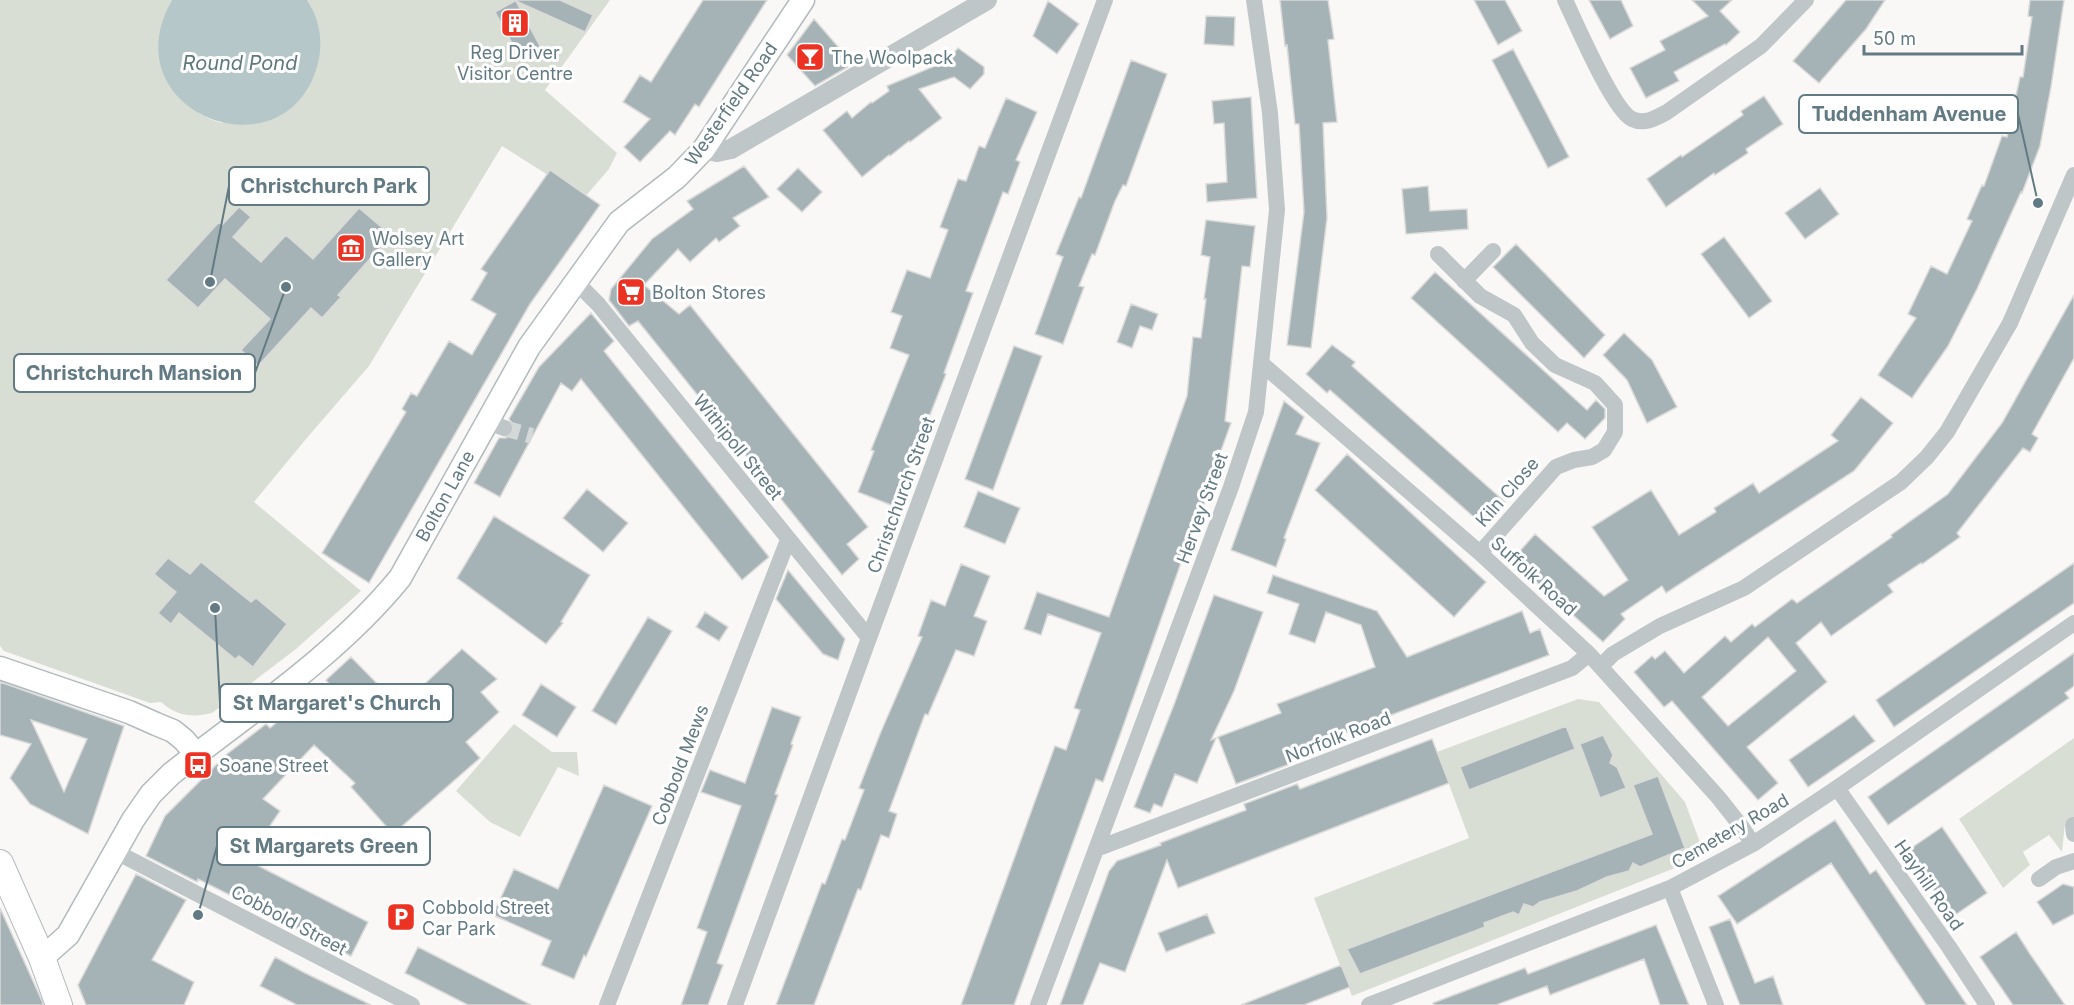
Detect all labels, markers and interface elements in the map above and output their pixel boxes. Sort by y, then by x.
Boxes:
building icon: Reg Driver Visitor Centre [499,7,531,39]
scale bar [1864,18,2022,56]
text: 50 m [1873,28,1916,49]
street label: Westerfield Road [681,38,781,170]
bar icon: The Woolpack [794,41,826,73]
place label: Reg Driver Visitor Centre [457,42,573,84]
place label: The Woolpack [831,47,953,68]
water label: Round Pond [183,51,298,75]
callout: Tuddenham Avenue [1799,95,2018,133]
text: Tuddenham Avenue [1812,102,2007,126]
callout: Christchurch Park [229,167,429,205]
text: Christchurch Park [241,174,418,198]
place label: Wolsey Art Gallery [372,228,464,270]
museum icon: Wolsey Art Gallery [335,232,367,264]
supermarket icon: Bolton Stores [615,276,647,308]
place label: Bolton Stores [652,282,766,303]
callout: Christchurch Mansion [14,354,255,392]
text: Christchurch Mansion [26,361,242,385]
street label: Withipoll Street [689,390,787,504]
street label: Christchurch Street [863,414,939,576]
street label: Bolton Lane [411,447,479,545]
street label: Hervey Street [1172,449,1232,566]
street label: Kiln Close [1471,453,1543,531]
street label: Suffolk Road [1487,532,1581,620]
callout: St Margaret's Church [220,684,453,722]
text: St Margaret's Church [233,691,441,715]
street label: Cobbold Mews [647,702,713,828]
street label: Norfolk Road [1282,707,1394,767]
bus stop icon: Soane Street [182,749,214,781]
place label: Soane Street [219,755,329,776]
street label: Cemetery Road [1668,789,1792,873]
callout: St Margarets Green [217,827,430,865]
text: St Margarets Green [230,834,418,858]
street label: Hayhill Road [1890,836,1968,934]
street label: Cobbold Street [228,881,351,959]
place label: Cobbold Street Car Park [422,897,550,939]
parking icon: Cobbold Street Car Park [385,901,417,933]

